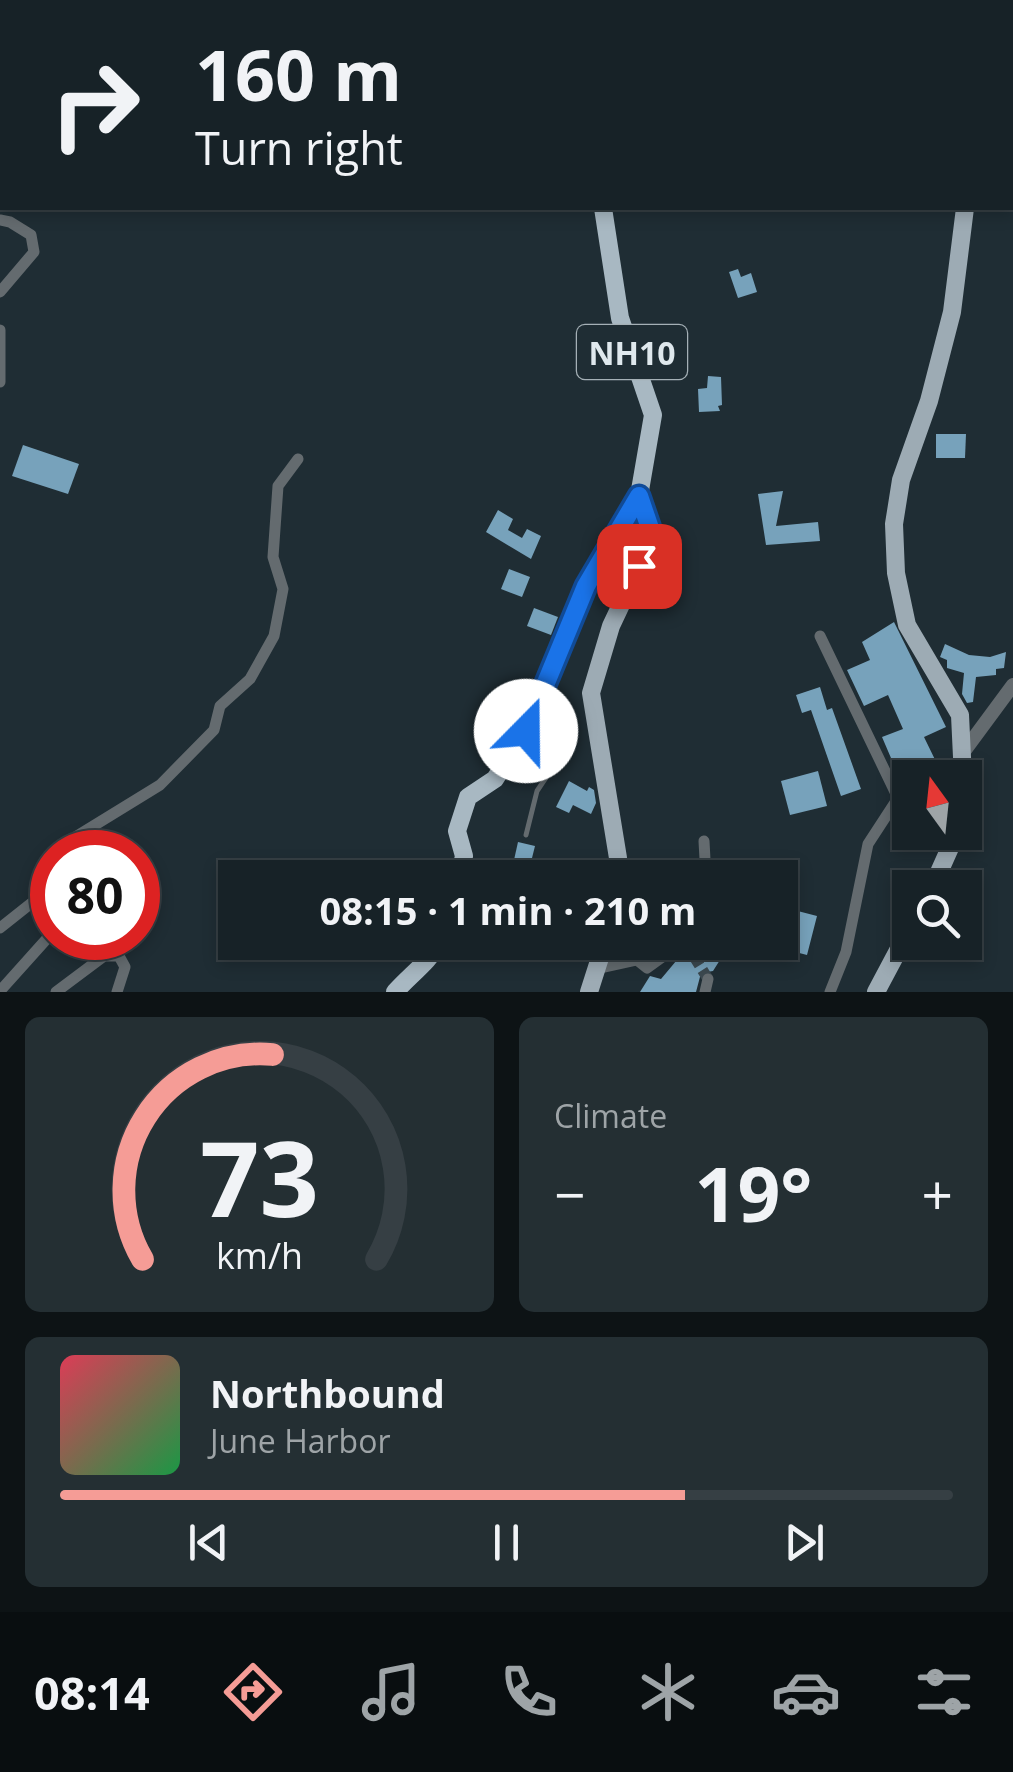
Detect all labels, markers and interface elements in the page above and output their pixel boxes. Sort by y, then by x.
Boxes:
text: 160 m [195,26,402,122]
icon: right [30,40,160,170]
text: Turn right [195,117,403,178]
road number: NH10 [577,325,687,379]
pin [597,524,682,609]
icon: arrive [612,539,667,594]
position arrow [474,679,578,783]
north arrow [892,760,982,850]
map controls [892,760,982,960]
speed limit sign: 80 [30,830,160,960]
button: search [892,870,982,960]
text: 08:15 · 1 min · 210 m [320,884,696,936]
text: Climate [554,1094,667,1137]
text: 73 [200,1106,319,1247]
text: 19° [695,1142,812,1244]
text: − [554,1156,585,1231]
text: + [922,1156,953,1231]
text: km/h [216,1231,303,1279]
text: Northbound [210,1367,445,1419]
text: June Harbor [210,1419,390,1462]
icon: previous [181,1515,236,1570]
icon: pause [479,1515,534,1570]
icon: next [777,1515,832,1570]
icon: directions [218,1657,288,1727]
icon: music [356,1657,426,1727]
icon: phone [494,1657,564,1727]
icon: climate [633,1657,703,1727]
icon: car [771,1657,841,1727]
icon: filters [909,1657,979,1727]
text: 08:14 [34,1662,150,1723]

